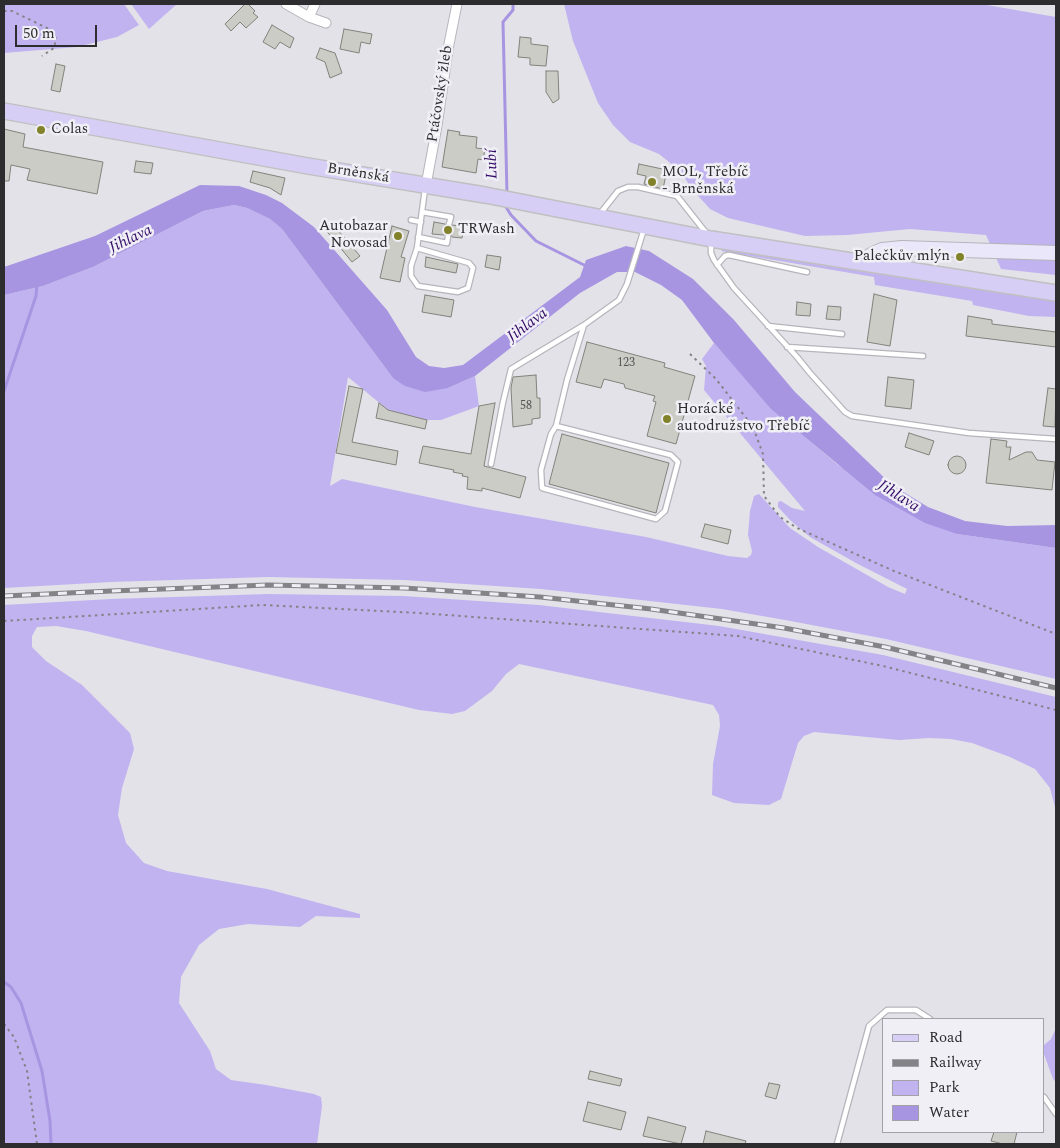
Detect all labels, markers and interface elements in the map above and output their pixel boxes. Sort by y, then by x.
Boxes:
scale bar [18,15,100,47]
text: 50 m [23,22,55,45]
street label: Ptáčovský žleb [424,44,458,144]
place label: Colas [51,121,88,139]
marker: Colas [35,124,47,136]
water label: Lubí [483,149,503,179]
street label: Brněnská [326,160,390,188]
place label: MOL, Třebíč - Brněnská [662,164,749,199]
marker: MOL, Třebíč - Brněnská [646,176,658,188]
place label: Autobazar Novosad [319,218,388,253]
water label: Jihlava [106,221,156,259]
place label: TRWash [458,221,515,239]
marker: TRWash [442,224,454,236]
marker: Autobazar Novosad [392,230,404,242]
place label: Palečkův mlýn [854,248,950,266]
marker: Palečkův mlýn [954,251,966,263]
water label: Jihlava [504,305,552,347]
house number: 123 [617,357,635,371]
house number: 58 [520,400,532,414]
place label: Horácké autodružstvo Třebíč [677,401,810,436]
marker: Horácké autodružstvo Třebíč [661,413,673,425]
water label: Jihlava [874,477,922,517]
legend [882,1018,1045,1133]
text: Road [929,1026,963,1049]
text: Railway [929,1051,981,1074]
text: Park [929,1076,960,1099]
text: Water [929,1101,969,1124]

